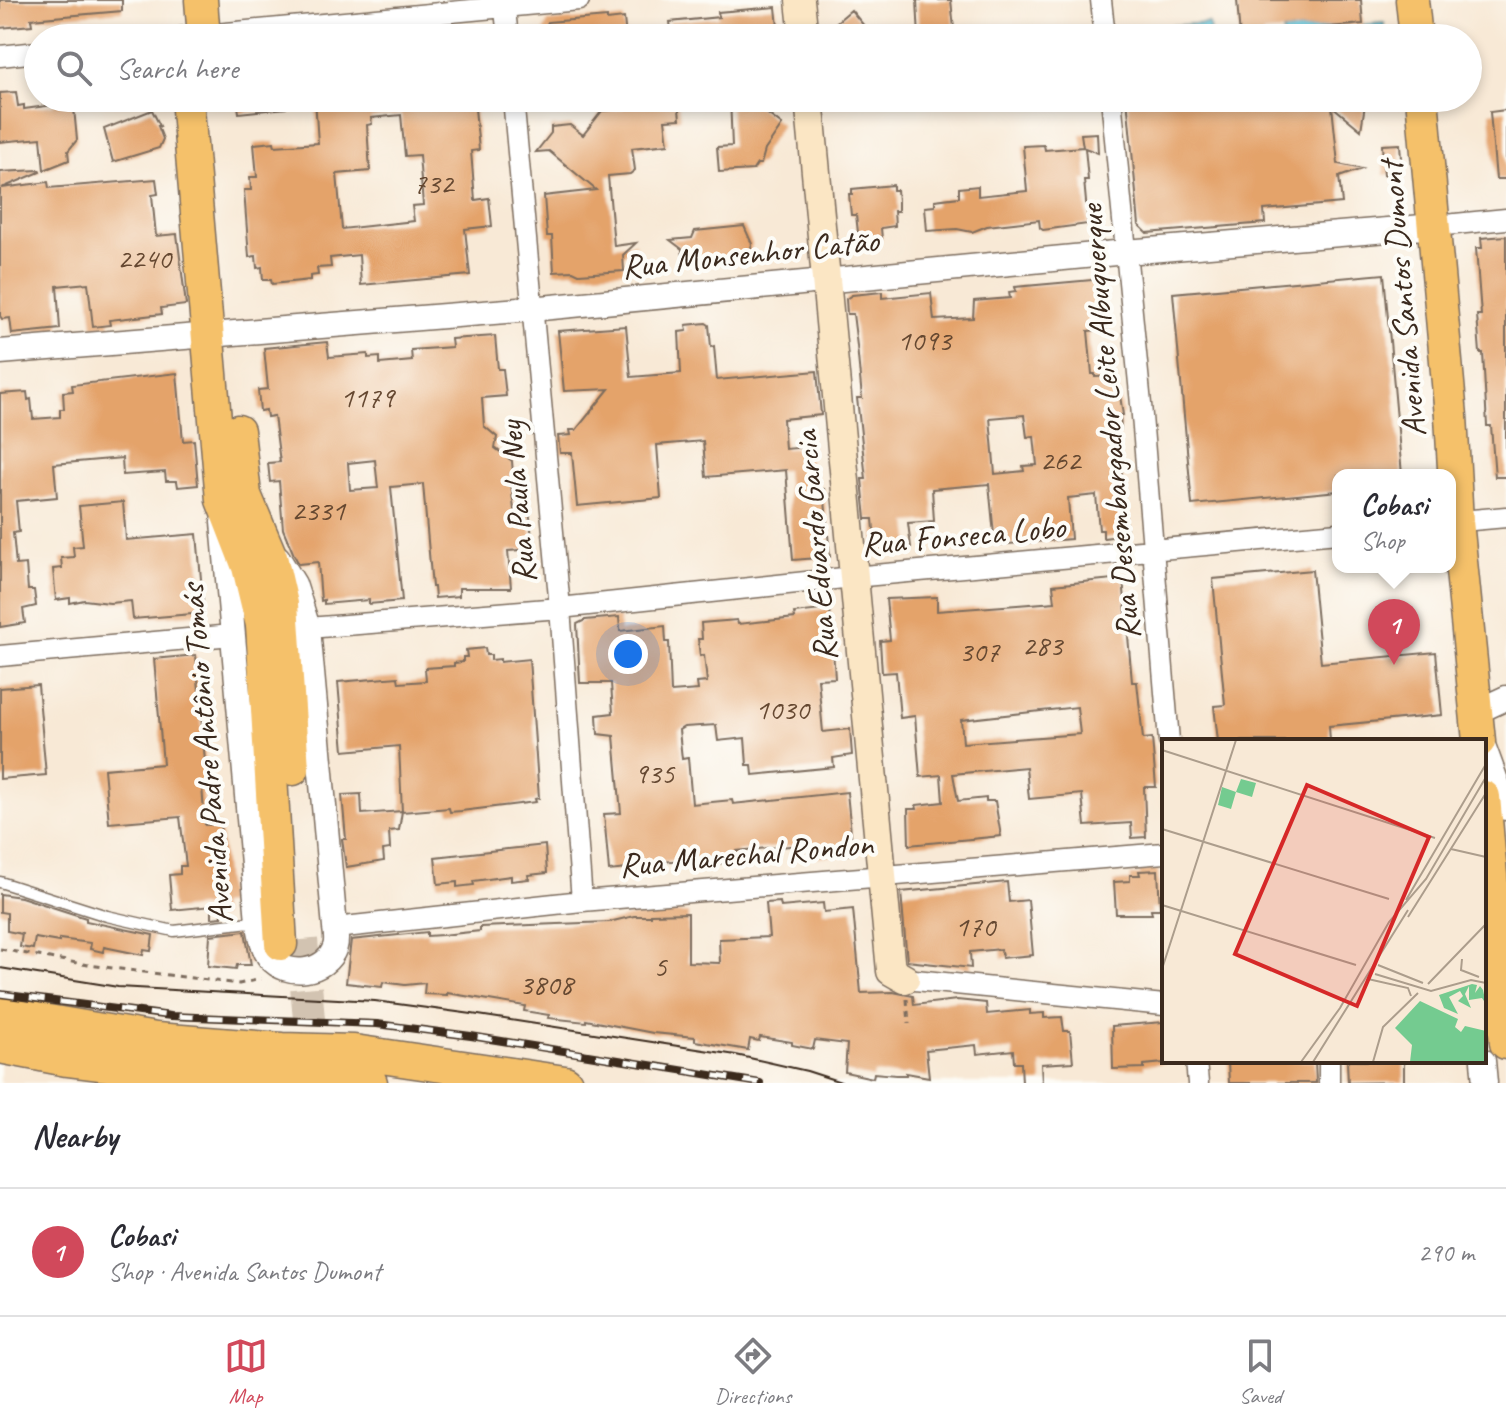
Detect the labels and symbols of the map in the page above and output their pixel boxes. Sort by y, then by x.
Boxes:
street label: Avenida Santos Dumont [1368,155,1435,439]
house number: 732 [413,164,456,202]
street label: Rua Desembargador Leite Albuquerque [1068,201,1149,641]
street label: Rua Monsenhor Catão [620,218,882,288]
house number: 2240 [117,239,173,277]
house number: 1093 [897,321,953,359]
house number: 1179 [340,378,396,416]
street label: Rua Paula Ney [488,417,545,585]
street label: Rua Eduardo Garcia [783,427,846,663]
house number: 262 [1040,441,1083,479]
house number: 2331 [291,491,346,529]
street label: Rua Fonseca Lobo [859,505,1069,565]
street label: Avenida Padre Antônio Tomás [169,579,242,925]
pin: 1 [1368,599,1420,665]
house number: 283 [1022,626,1065,664]
house number: 307 [959,632,1001,670]
your location [608,634,648,674]
house number: 1030 [755,690,811,728]
inset map [1162,739,1486,1063]
house number: 935 [634,754,676,792]
street label: Rua Marechal Rondon [617,821,876,886]
house number: 170 [955,907,998,945]
house number: 5 [653,947,668,985]
house number: 3808 [519,965,575,1003]

